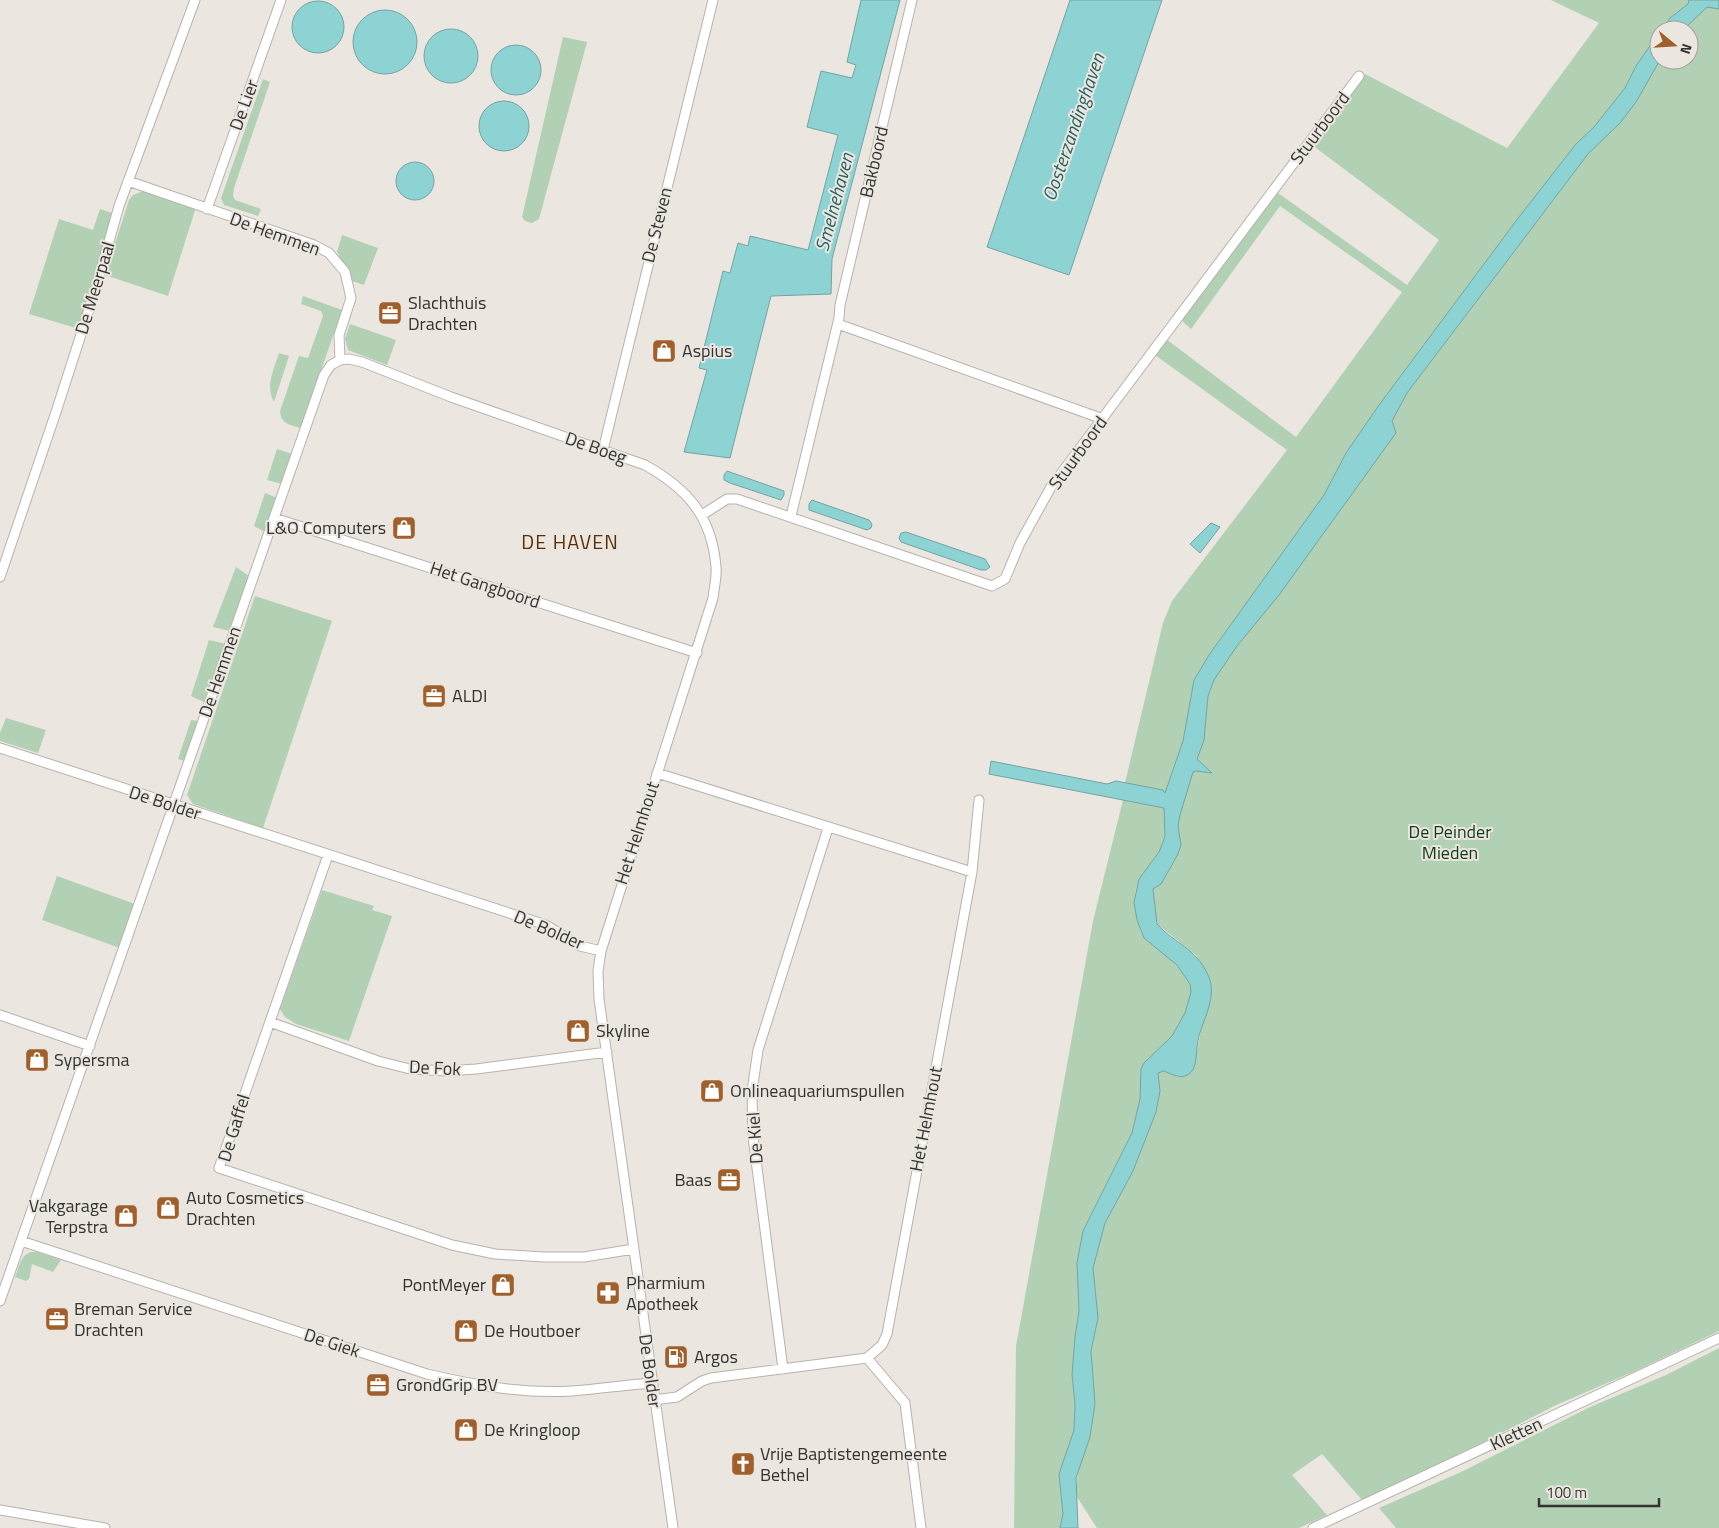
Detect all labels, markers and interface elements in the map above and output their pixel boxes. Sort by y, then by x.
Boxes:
north arrow [1649,20,1699,70]
text: N [1675,41,1698,57]
water label: Oosterzandinghaven [1034,49,1112,205]
street label: De Lier [222,76,265,134]
street label: Stuurboord [1283,86,1356,170]
street label: Bakboord [852,123,895,200]
water label: Smelnehaven [806,149,861,254]
street label: De Steven [634,184,679,265]
street label: De Hemmen [226,205,324,262]
street label: De Meerpaal [68,238,121,338]
place label: Slachthuis Drachten [408,289,486,337]
office icon: Slachthuis Drachten [377,300,403,326]
place label: Aspius [682,337,732,364]
shop icon: Aspius [651,338,677,364]
street label: Stuurboord [1042,410,1114,495]
street label: De Boeg [562,424,631,471]
place label: L&O Computers [266,514,386,541]
shop icon: L&O Computers [391,515,417,541]
district label: DE HAVEN [521,526,619,557]
street label: Het Gangboord [427,554,544,615]
street label: De Hemmen [191,623,248,721]
place label: ALDI [452,682,487,709]
office icon: ALDI [421,683,447,709]
street label: Het Helmhout [607,777,666,888]
street label: De Bolder [126,778,205,827]
park label: De Peinder Mieden [1409,818,1491,866]
street label: De Bolder [510,903,589,956]
place label: Skyline [596,1017,650,1044]
shop icon: Skyline [565,1018,591,1044]
place label: Sypersma [54,1046,130,1073]
shop icon: Sypersma [24,1047,50,1073]
street label: De Fok [408,1053,462,1082]
street label: Het Helmhout [902,1063,949,1174]
place label: Onlineaquariumspullen [730,1077,905,1104]
shop icon: Onlineaquariumspullen [699,1078,725,1104]
street label: De Gaffel [210,1091,257,1165]
street label: De Kiel [739,1111,770,1165]
place label: Baas [675,1166,712,1193]
office icon: Baas [716,1167,742,1193]
place label: Auto Cosmetics Drachten [186,1184,304,1232]
place label: Vakgarage Terpstra [29,1192,108,1240]
shop icon: Auto Cosmetics Drachten [155,1195,181,1221]
shop icon: Vakgarage Terpstra [113,1203,139,1229]
place label: Pharmium Apotheek [626,1269,705,1317]
place label: PontMeyer [402,1271,486,1298]
shop icon: PontMeyer [490,1272,516,1298]
pharmacy icon: Pharmium Apotheek [595,1280,621,1306]
place label: Breman Service Drachten [74,1295,192,1343]
office icon: Breman Service Drachten [44,1306,70,1332]
place label: De Houtboer [484,1317,580,1344]
shop icon: De Houtboer [453,1318,479,1344]
street label: De Giek [301,1321,364,1364]
street label: De Bolder [632,1332,669,1410]
place label: Argos [694,1343,738,1370]
fuel station icon: Argos [663,1344,689,1370]
place label: GrondGrip BV [396,1371,498,1398]
office icon: GrondGrip BV [365,1372,391,1398]
street label: Kletten [1485,1410,1546,1457]
place label: De Kringloop [484,1416,581,1443]
shop icon: De Kringloop [453,1417,479,1443]
place label: Vrije Baptistengemeente Bethel [760,1440,947,1488]
church icon: Vrije Baptistengemeente Bethel [730,1451,756,1477]
scale bar [1539,1476,1659,1508]
text: 100 m [1546,1481,1587,1504]

